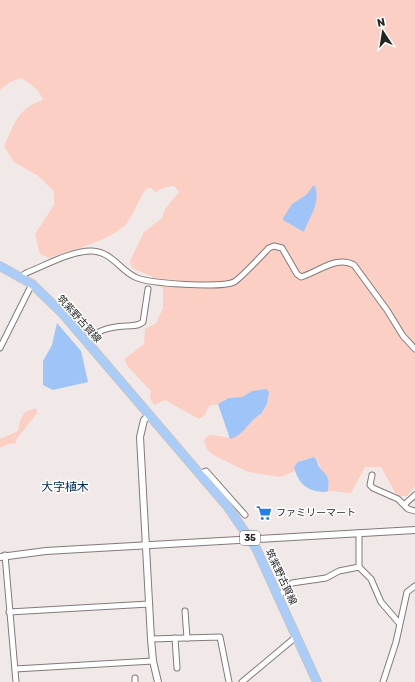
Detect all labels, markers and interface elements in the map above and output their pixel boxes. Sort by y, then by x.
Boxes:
north arrow [363,12,403,52]
text: N [376,16,386,30]
street label: 筑紫野古賀線 [54,293,104,345]
district label: 大字植木 [41,480,89,494]
supermarket icon: ファミリーマート [255,504,273,522]
place label: ファミリーマート [276,507,356,519]
road number: 35 [240,531,260,545]
street label: 筑紫野古賀線 [263,547,299,607]

